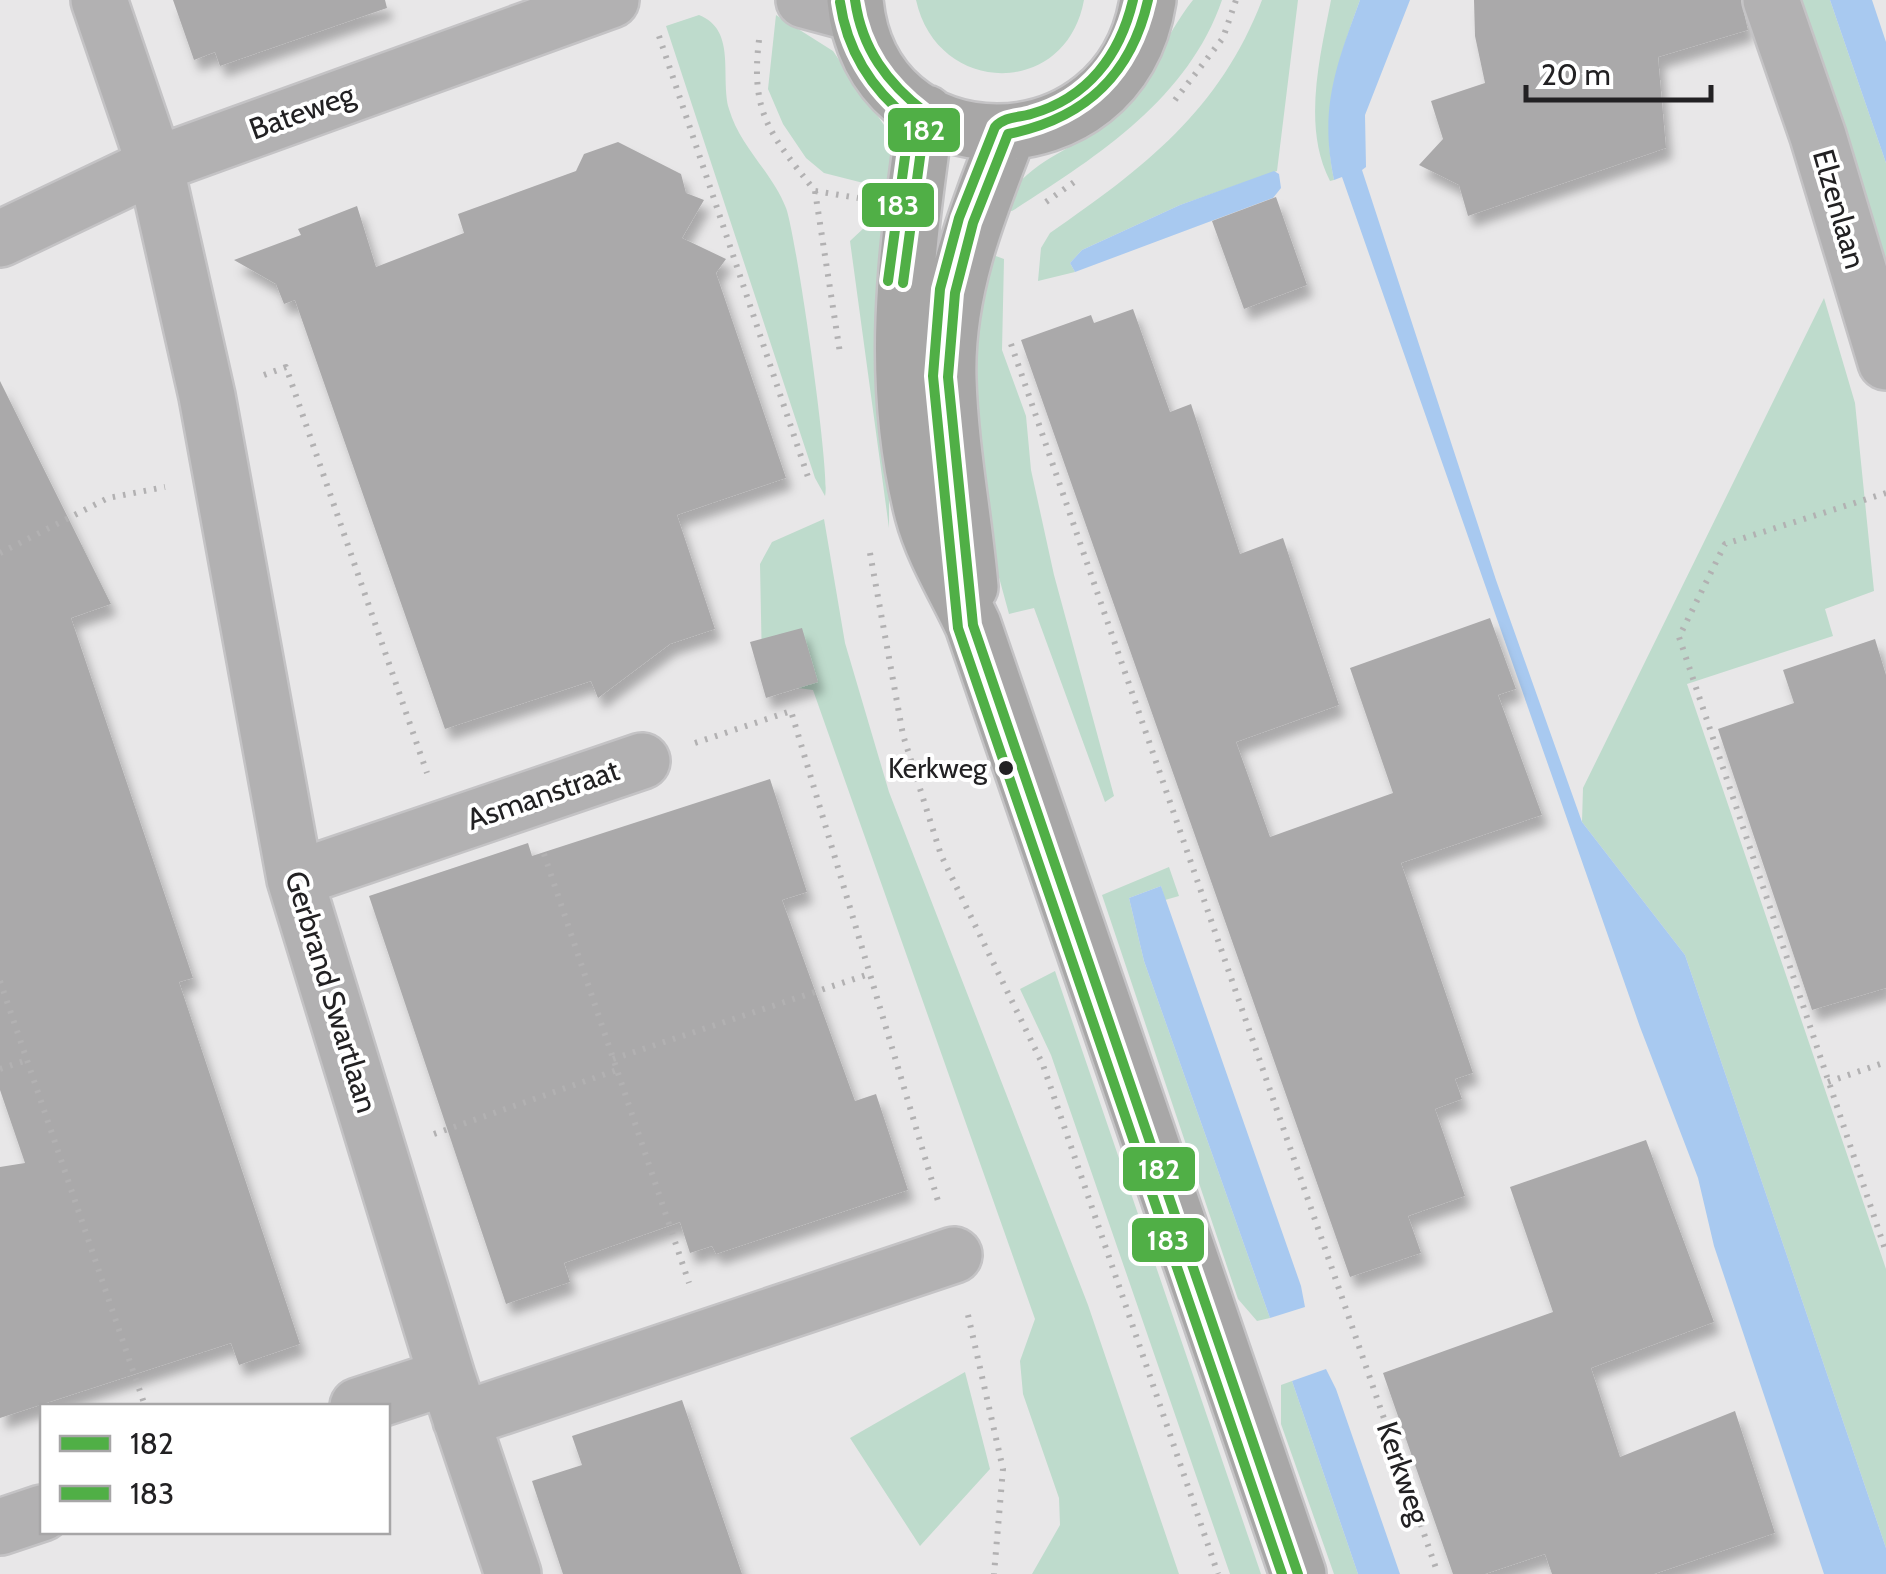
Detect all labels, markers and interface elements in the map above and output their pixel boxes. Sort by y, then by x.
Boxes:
scale bar [1526,40,1711,102]
text: 20 m [1541,56,1611,93]
street label: Bateweg [244,75,360,148]
line badge: 182 [886,106,962,154]
text: 182 [903,113,945,147]
street label: Elzenlaan [1805,145,1874,273]
line badge: 183 [860,181,936,229]
text: 183 [877,188,919,222]
street label: Asmanstraat [462,751,624,838]
place label: Kerkweg [888,751,988,785]
marker: Kerkweg [996,758,1016,778]
street label: Gerbrand Swartlaan [277,867,386,1117]
line badge: 182 [1121,1145,1197,1193]
text: 182 [1138,1152,1180,1186]
line badge: 183 [1130,1216,1206,1264]
text: 183 [1147,1223,1189,1257]
legend [40,1404,390,1534]
street label: Kerkweg [1369,1417,1439,1530]
text: 182 [130,1425,174,1462]
text: 183 [130,1475,174,1512]

